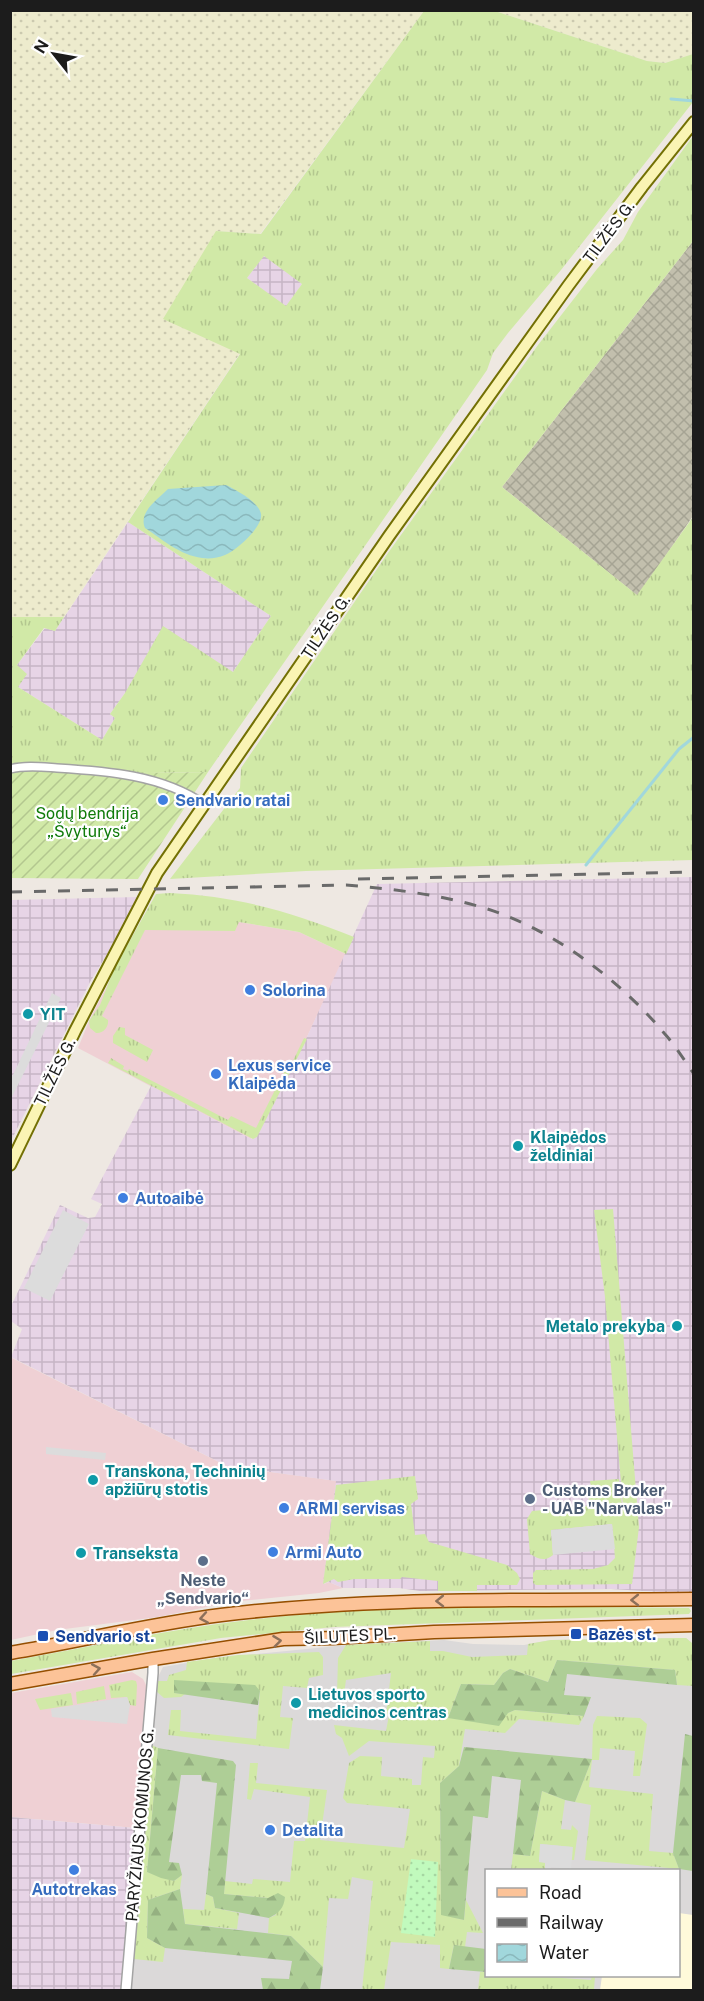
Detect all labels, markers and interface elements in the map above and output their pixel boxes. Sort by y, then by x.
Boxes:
north arrow [24,24,84,84]
text: N [30,36,53,57]
street label: TILŽĖS G. [579,196,639,267]
street label: TILŽĖS G. [297,591,354,663]
place label: Sendvario ratai [175,791,290,810]
marker: Sendvario ratai [156,793,170,807]
park label: Sodų bendrija „Švyturys“ [35,804,139,841]
place label: Solorina [262,981,326,1000]
marker: Solorina [243,983,257,997]
place label: YIT [40,1005,66,1024]
marker: YIT [21,1007,35,1021]
street label: TILŽĖS G. [29,1034,80,1109]
place label: Lexus service Klaipėda [228,1056,331,1093]
marker: Lexus service Klaipėda [209,1067,223,1081]
place label: Klaipėdos želdiniai [530,1128,606,1165]
marker: Klaipėdos želdiniai [511,1139,525,1153]
place label: Autoaibė [135,1189,204,1208]
marker: Autoaibė [116,1191,130,1205]
place label: Metalo prekyba [546,1317,665,1336]
marker: Metalo prekyba [670,1319,684,1333]
place label: Transkona, Techninių apžiūrų stotis [105,1462,266,1499]
marker: Transkona, Techninių apžiūrų stotis [86,1473,100,1487]
place label: Customs Broker - UAB "Narvalas" [542,1481,671,1518]
marker: Customs Broker - UAB "Narvalas" [523,1492,537,1506]
place label: ARMI servisas [296,1499,405,1518]
marker: ARMI servisas [277,1501,291,1515]
place label: Armi Auto [285,1543,362,1562]
place label: Transeksta [93,1544,178,1563]
marker: Armi Auto [266,1545,280,1559]
marker: Transeksta [74,1546,88,1560]
marker: Neste „Sendvario“ [196,1554,210,1568]
place label: Neste „Sendvario“ [157,1571,249,1608]
one-way arrow [631,1594,640,1606]
one-way arrow [436,1595,445,1608]
one-way arrow [199,1611,209,1624]
street label: ŠILUTĖS PL. [303,1623,397,1648]
place label: Bazės st. [588,1625,656,1644]
place label: Sendvario st. [55,1627,155,1646]
marker: Bazės st. [569,1627,583,1641]
marker: Sendvario st. [36,1629,50,1643]
one-way arrow [273,1635,282,1647]
one-way arrow [90,1663,100,1676]
place label: Lietuvos sporto medicinos centras [308,1685,447,1722]
marker: Lietuvos sporto medicinos centras [289,1696,303,1710]
street label: PARYŽIAUS KOMUNOS G. [121,1727,158,1922]
place label: Detalita [282,1821,343,1840]
marker: Detalita [263,1823,277,1837]
marker: Autotrekas [67,1863,81,1877]
legend [485,1869,680,1977]
place label: Autotrekas [31,1880,117,1899]
text: Road [539,1882,582,1903]
text: Railway [539,1912,604,1933]
text: Water [539,1942,589,1963]

